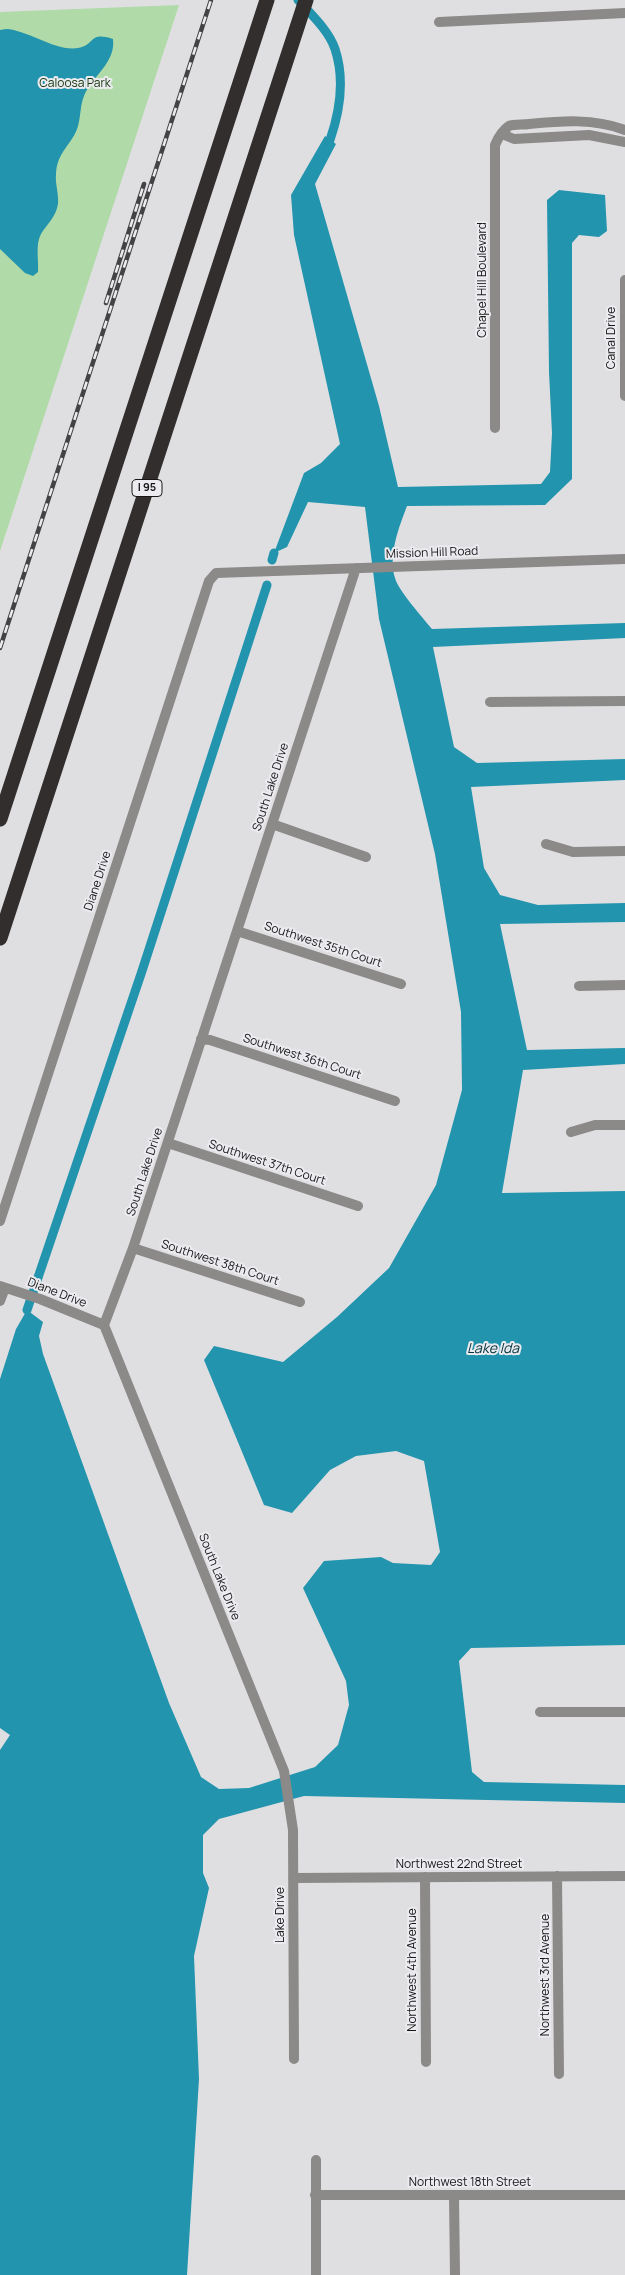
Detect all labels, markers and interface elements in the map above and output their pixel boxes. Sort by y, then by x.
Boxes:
park label: Caloosa Park [39,77,111,91]
street label: Chapel Hill Boulevard [476,222,490,338]
street label: Canal Drive [605,307,619,369]
road number: I 95 [132,479,162,496]
street label: Mission Hill Road [386,544,478,562]
street label: South Lake Drive [250,741,292,833]
street label: Diane Drive [82,849,114,913]
street label: Southwest 35th Court [262,919,384,971]
street label: Southwest 36th Court [241,1031,363,1083]
street label: South Lake Drive [124,1126,166,1218]
street label: Southwest 37th Court [207,1137,327,1189]
street label: Southwest 38th Court [159,1237,281,1289]
street label: Diane Drive [25,1275,89,1311]
water label: Lake Ida [467,1341,519,1357]
street label: South Lake Drive [195,1532,243,1622]
street label: Northwest 22nd Street [396,1858,522,1872]
street label: Lake Drive [274,1887,288,1943]
street label: Northwest 4th Avenue [406,1908,420,2032]
street label: Northwest 3rd Avenue [539,1914,553,2036]
street label: Northwest 18th Street [409,2176,531,2190]

